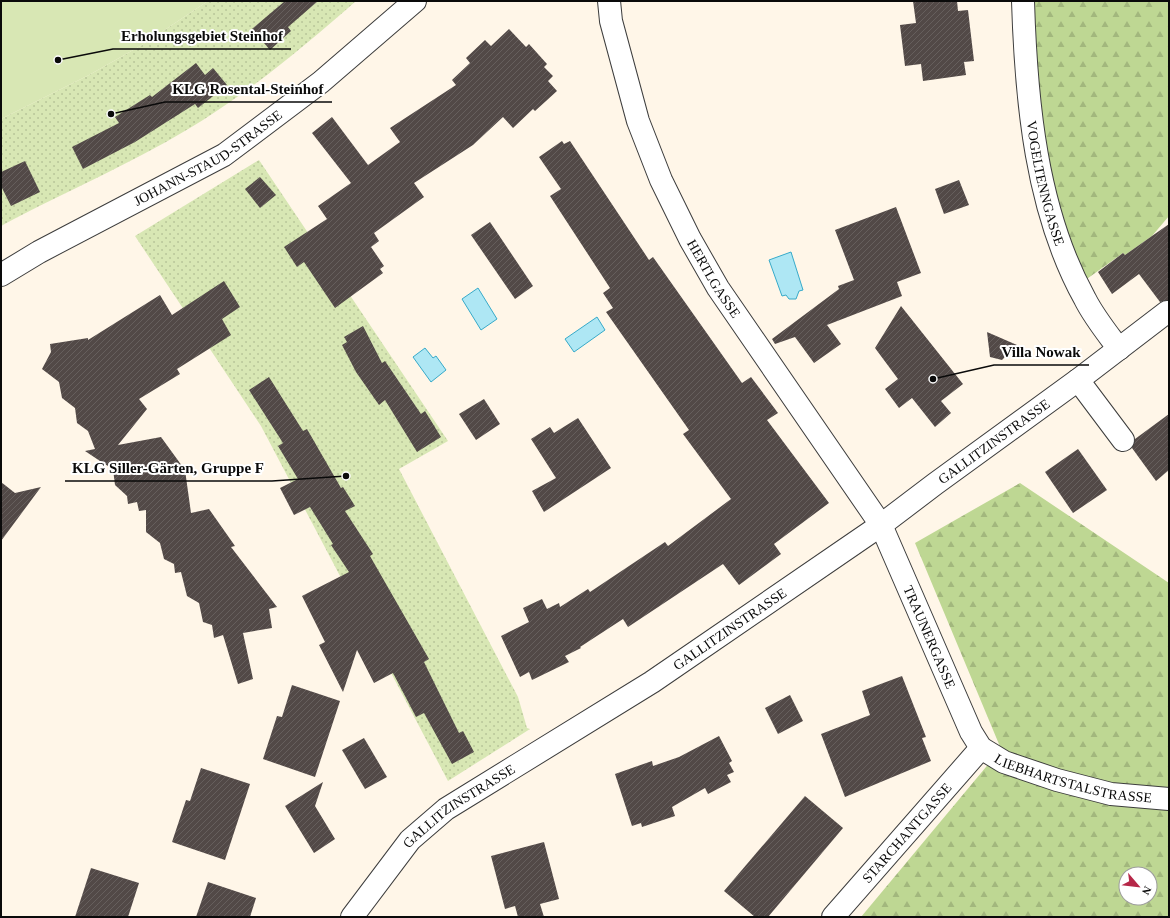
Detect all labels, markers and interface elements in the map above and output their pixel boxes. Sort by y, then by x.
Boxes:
callout: Erholungsgebiet Steinhof [113,22,291,49]
text: Erholungsgebiet Steinhof [121,28,284,44]
callout: KLG Rosental-Steinhof [165,75,332,102]
text: KLG Rosental-Steinhof [172,81,325,97]
street label: JOHANN-STAUD-STRASSE [131,107,285,209]
street label: VOGELTENNGASSE [1024,120,1067,248]
street label: HERTLGASSE [684,237,743,321]
callout: Villa Nowak [994,338,1089,365]
text: Villa Nowak [1001,344,1081,360]
street label: GALLITZINSTRASSE [935,396,1053,487]
callout: KLG Siller-Gärten, Gruppe F [65,454,272,481]
text: KLG Siller-Gärten, Gruppe F [72,460,264,476]
street label: TRAUNERGASSE [900,584,958,691]
street label: GALLITZINSTRASSE [670,585,789,673]
street label: LIEBHARTSTALSTRASSE [992,751,1153,805]
street label: GALLITZINSTRASSE [400,762,518,851]
street label: STARCHANTGASSE [860,780,955,886]
north arrow [1118,866,1158,906]
text: N [1140,884,1154,897]

